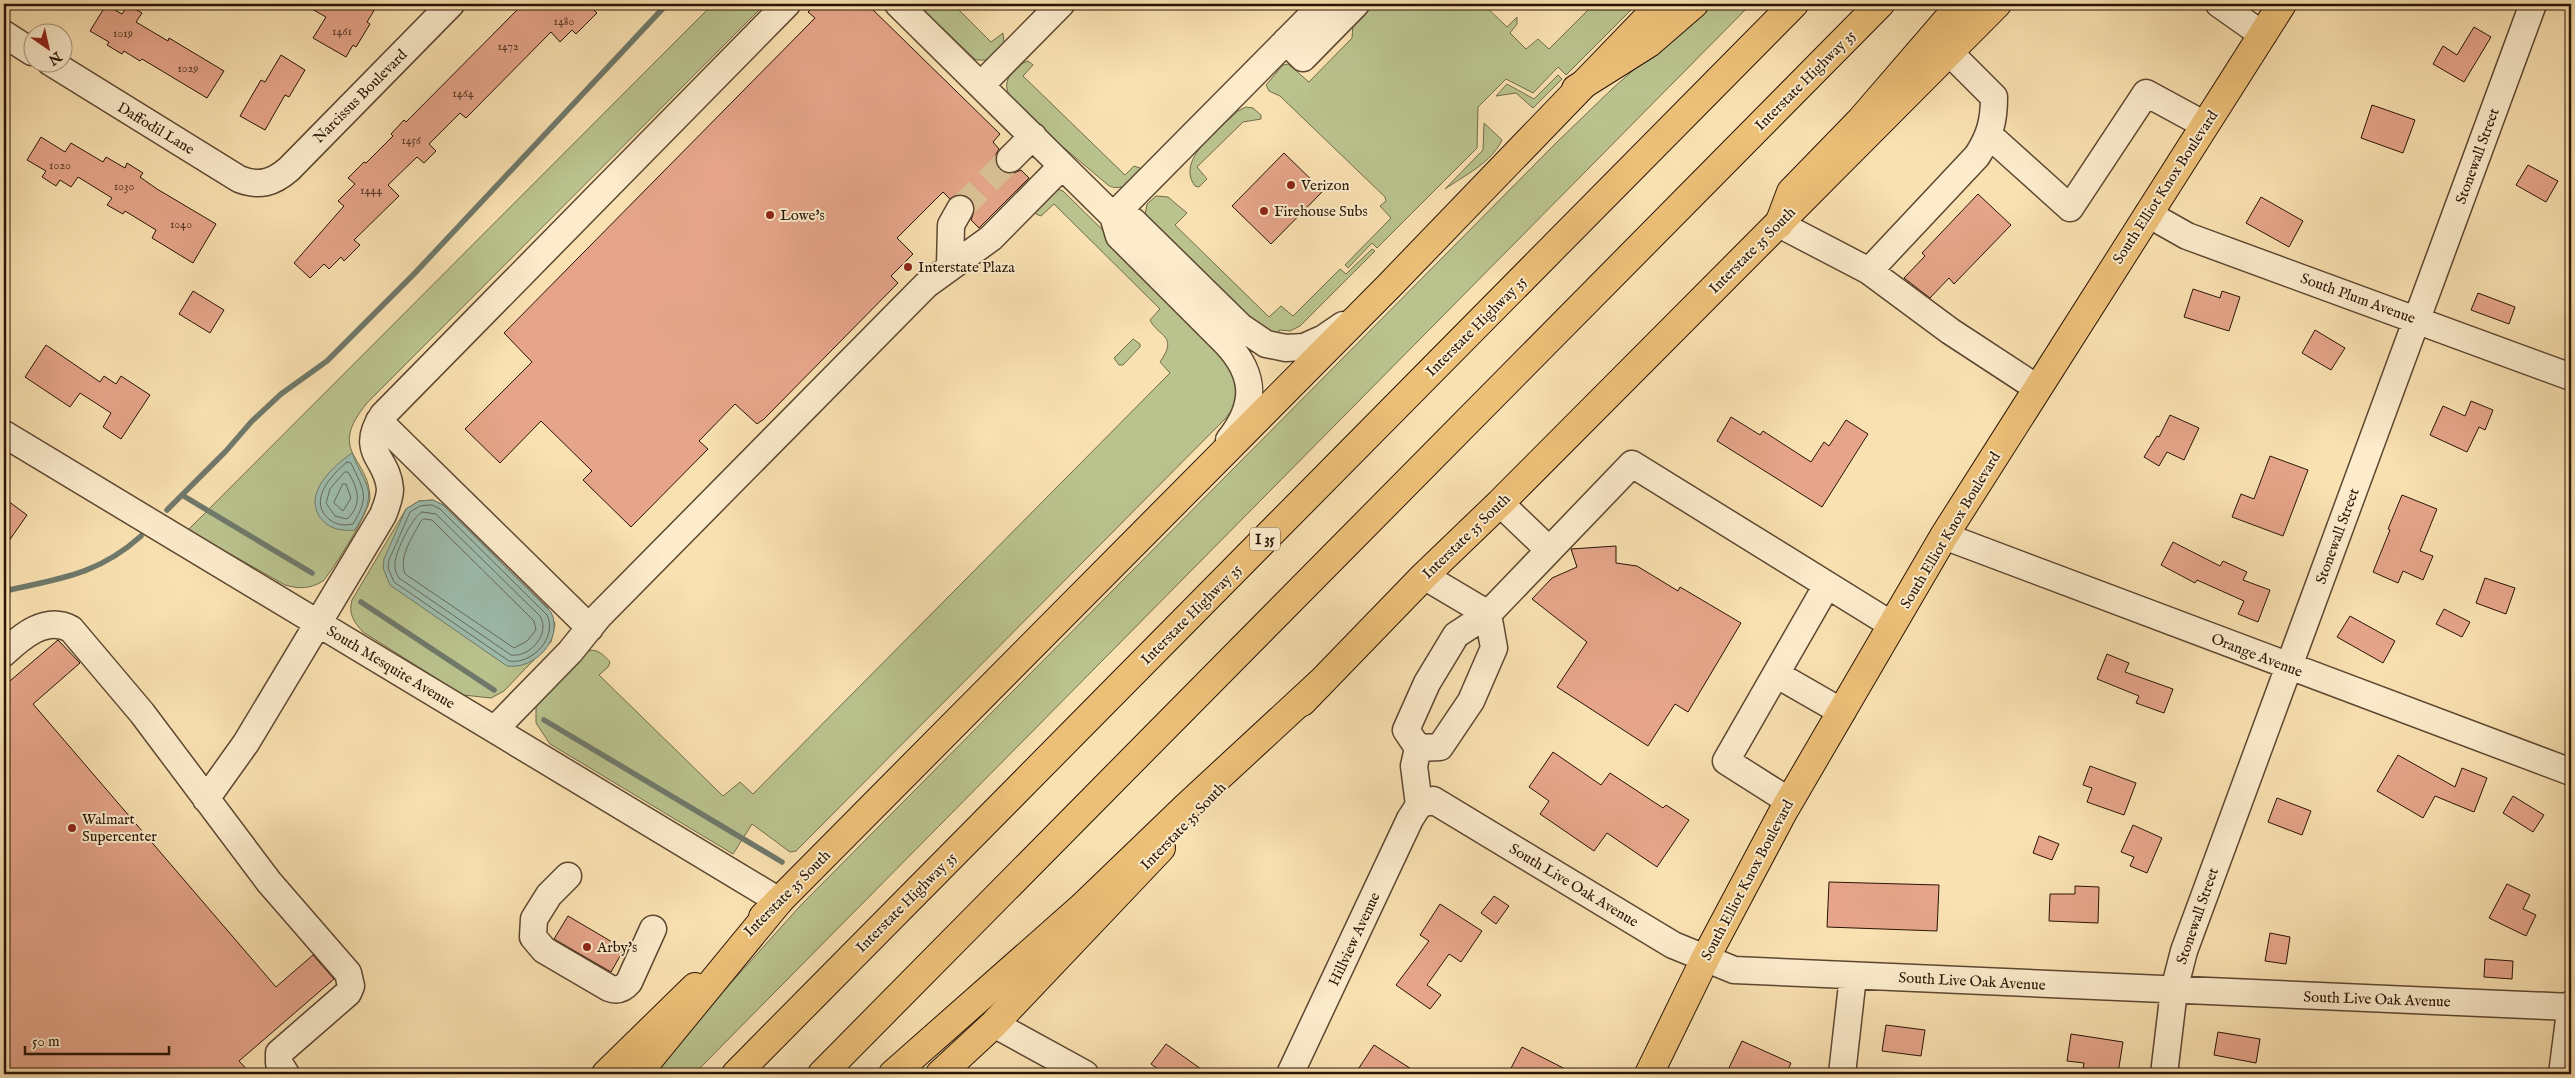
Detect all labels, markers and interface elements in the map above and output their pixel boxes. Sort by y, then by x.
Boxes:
house number: 1480 [554,14,575,29]
north arrow [22,22,72,72]
house number: 1461 [332,24,352,39]
house number: 1019 [113,26,133,41]
street label: Interstate Highway 35 [1751,26,1860,135]
house number: 1472 [497,39,519,54]
street label: Narcissus Boulevard [309,45,412,147]
text: N [45,47,66,69]
house number: 1029 [177,61,199,76]
house number: 1464 [452,86,474,101]
street label: Daffodil Lane [114,98,198,159]
street label: South Elliot Knox Boulevard [2109,106,2223,268]
street label: Stonewall Street [2451,106,2504,207]
house number: 1456 [401,133,422,148]
house number: 1020 [49,158,71,173]
place label: Verizon [1300,176,1349,195]
house number: 1030 [114,179,134,194]
marker: Verizon [1285,179,1297,191]
house number: 1444 [360,183,382,198]
place label: Firehouse Subs [1274,202,1368,221]
street label: Interstate 35 South [1705,203,1800,298]
marker: Firehouse Subs [1258,205,1270,217]
place label: Lowe's [780,206,825,225]
marker: Lowe's [764,209,776,221]
house number: 1040 [170,217,192,232]
place label: Interstate Plaza [918,258,1015,277]
marker: Interstate Plaza [902,261,914,273]
street label: South Plum Avenue [2298,269,2418,328]
street label: Interstate Highway 35 [1422,272,1531,381]
street label: South Elliot Knox Boulevard [1896,448,2005,612]
street label: Stonewall Street [2311,486,2364,587]
street label: Interstate 35 South [1418,490,1514,583]
road number: I 35 [1250,528,1280,550]
street label: Interstate Highway 35 [1137,560,1246,669]
street label: South Mesquite Avenue [323,622,458,713]
street label: Orange Avenue [2208,629,2305,682]
street label: Interstate 35 South [1137,778,1230,874]
street label: South Elliot Knox Boulevard [1697,796,1798,964]
place label: Walmart Supercenter [82,810,157,846]
marker: Walmart Supercenter [66,822,78,834]
street label: South Live Oak Avenue [1506,839,1642,932]
street label: Interstate 35 South [740,846,835,941]
street label: Interstate Highway 35 [852,848,961,957]
street label: Stonewall Street [2172,865,2223,967]
street label: Hillview Avenue [1324,889,1385,989]
place label: Arby's [596,938,637,957]
marker: Arby's [581,941,593,953]
street label: South Live Oak Avenue [1898,968,2046,995]
street label: South Live Oak Avenue [2303,987,2451,1012]
scale bar [25,1023,169,1055]
text: 50 m [32,1032,60,1051]

